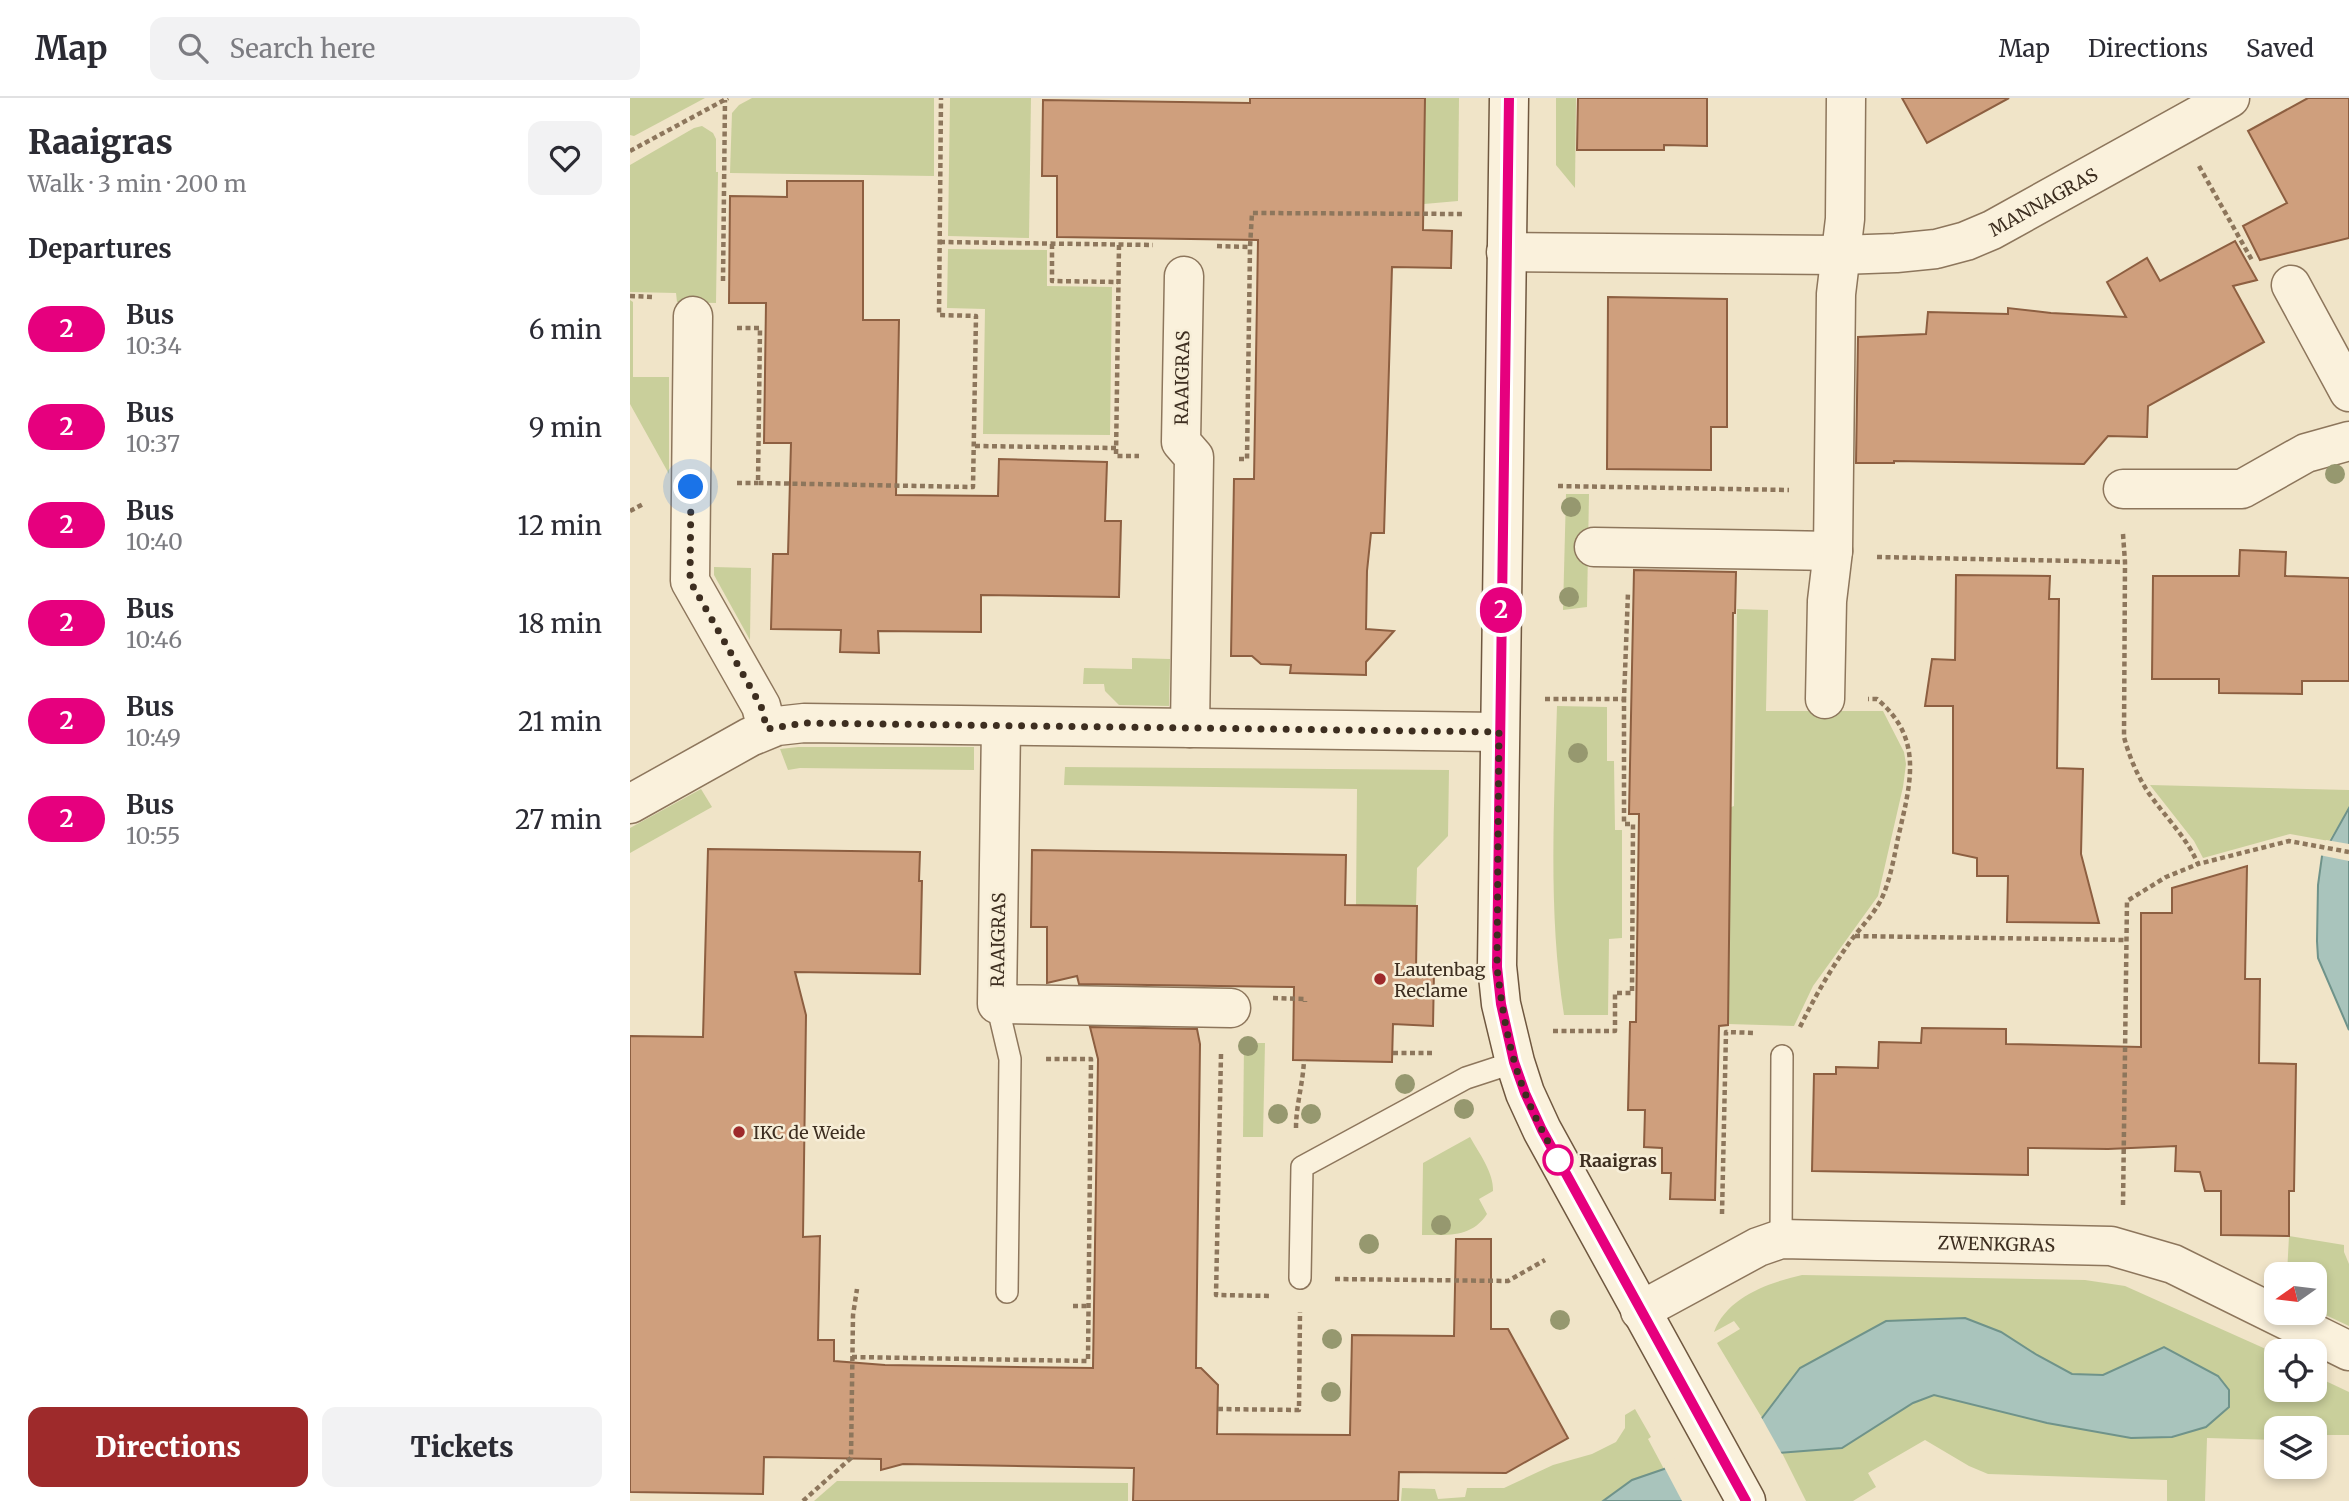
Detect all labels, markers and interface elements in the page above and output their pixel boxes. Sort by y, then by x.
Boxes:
search box [150,17,640,80]
text: Map [35,28,108,69]
icon: search [174,29,212,67]
text: Search here [230,32,375,65]
text: Map [1999,33,2050,64]
text: Directions [2088,33,2208,64]
text: Saved [2246,33,2314,64]
button: heart [528,121,602,195]
text: Raaigras [28,122,173,163]
street label: MANNAGRAS [1985,162,2102,241]
text: Walk · 3 min · 200 m [28,169,247,198]
text: Departures [28,232,172,265]
text: Bus [126,298,174,331]
text: 2 [59,313,74,344]
text: 6 min [529,313,602,346]
street label: RAAIGRAS [1170,330,1194,426]
text: 10:34 [126,331,182,360]
text: Bus [126,396,174,429]
text: 2 [59,411,74,442]
text: 9 min [529,411,602,444]
text: 10:37 [126,429,180,458]
your location [673,469,708,504]
text: Bus [126,494,174,527]
text: 2 [59,509,74,540]
text: 12 min [518,509,602,542]
text: 10:40 [126,527,183,556]
line badge: 2 [1478,587,1524,633]
text: Bus [126,592,174,625]
text: 2 [1494,594,1508,625]
text: 2 [59,607,74,638]
text: 18 min [518,607,602,640]
text: 10:46 [126,625,182,654]
text: Bus [126,690,174,723]
text: 2 [59,705,74,736]
text: 21 min [518,705,602,738]
text: 10:49 [126,723,181,752]
text: Bus [126,788,174,821]
text: 2 [59,803,74,834]
text: 27 min [515,803,602,836]
text: 10:55 [126,821,180,850]
street label: RAAIGRAS [986,892,1010,988]
place label: Lautenbag Reclame [1394,958,1486,1002]
marker: Lautenbag Reclame [1372,971,1388,987]
place label: IKC de Weide [753,1121,865,1144]
marker: IKC de Weide [731,1124,747,1140]
marker: Raaigras [1543,1145,1573,1175]
place label: Raaigras [1579,1149,1657,1172]
street label: ZWENKGRAS [1937,1231,2056,1256]
north arrow [2264,1262,2328,1325]
map controls [2264,1262,2327,1479]
button: locate [2264,1339,2327,1402]
button: Directions [28,1407,308,1487]
button: Tickets [322,1407,602,1487]
button: layers [2264,1416,2327,1479]

